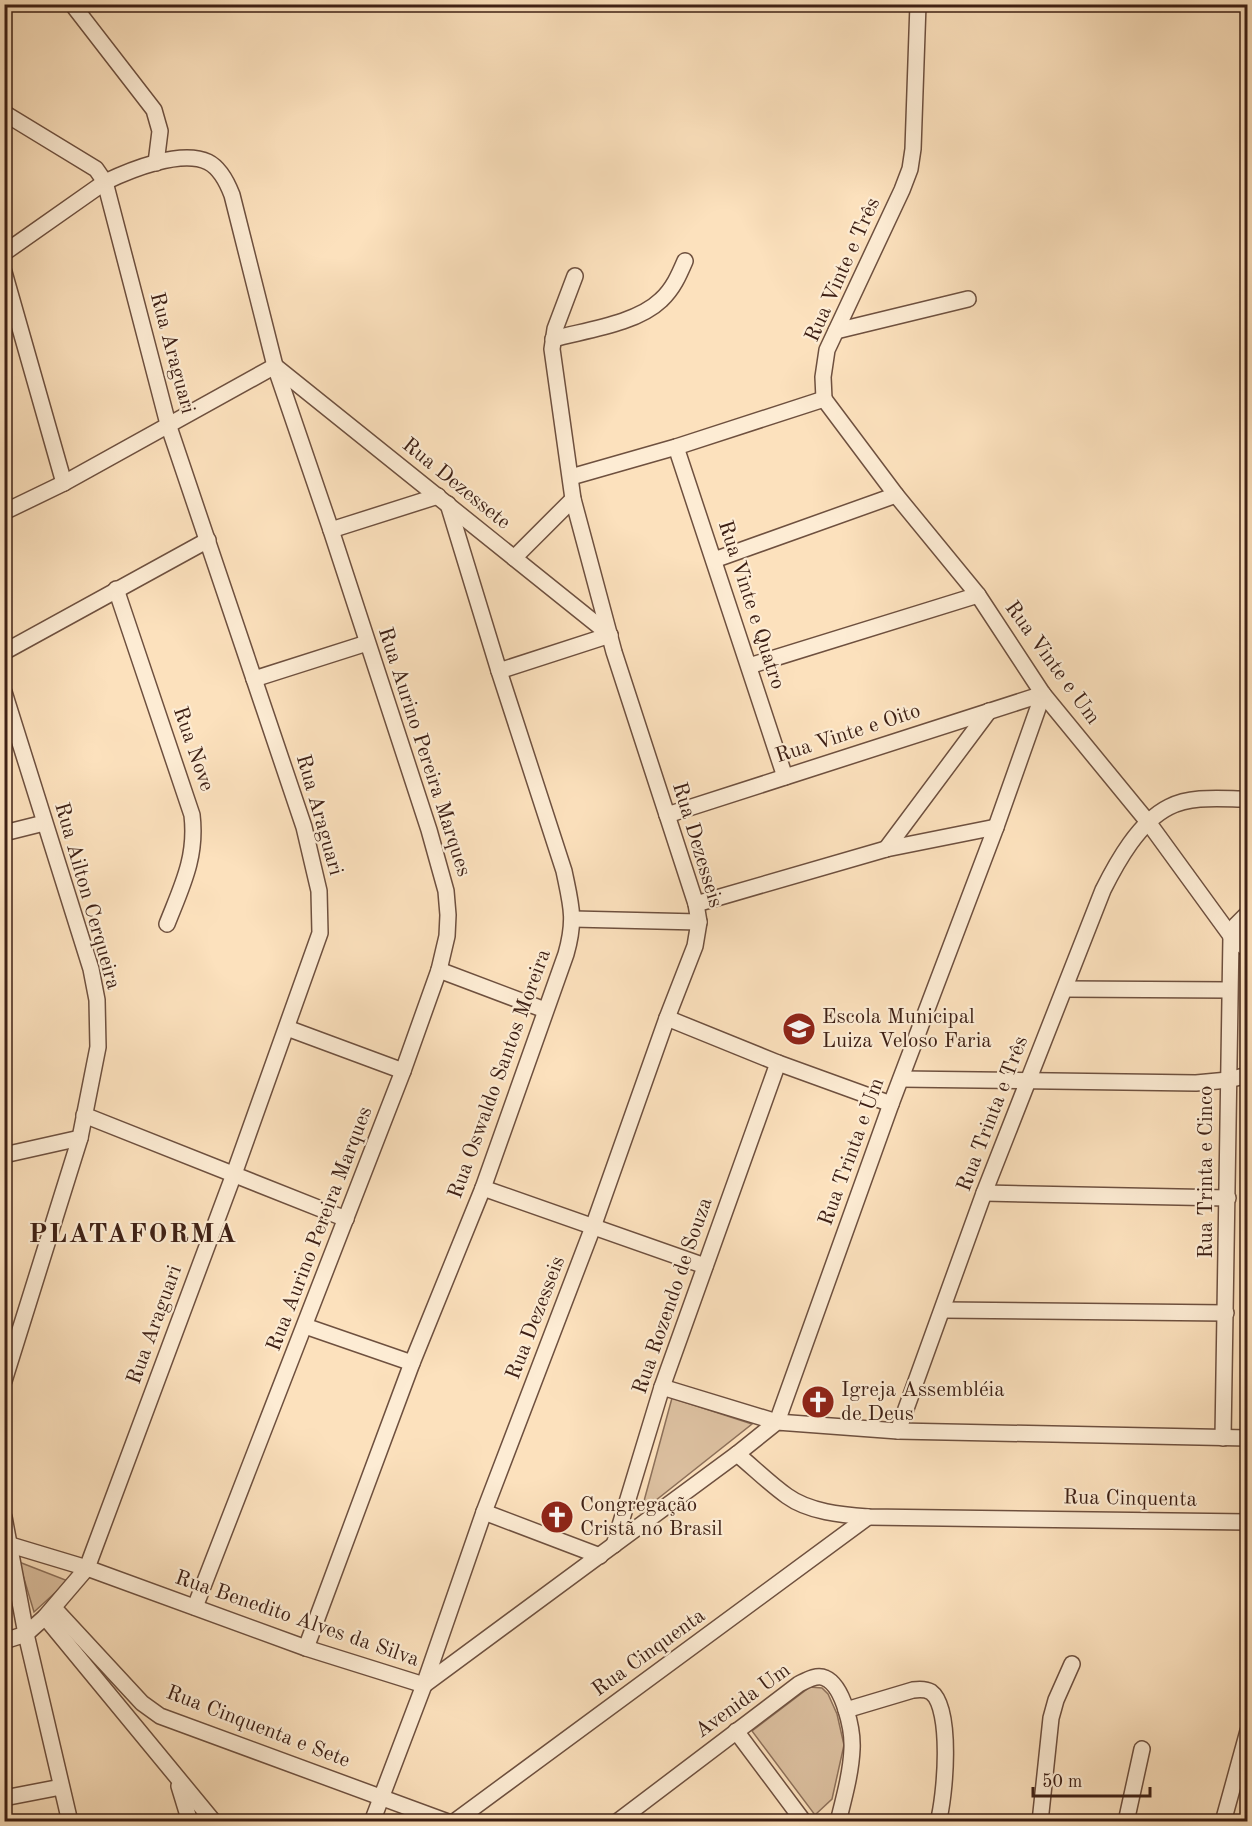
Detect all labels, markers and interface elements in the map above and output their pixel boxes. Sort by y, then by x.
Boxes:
street label: Rua Vinte e Três [802,195,884,345]
street label: Rua Araguari [146,290,198,416]
street label: Rua Dezessete [398,434,514,534]
street label: Rua Vinte e Quatro [714,518,788,692]
street label: Rua Vinte e Um [1001,598,1103,728]
street label: Rua Aurino Pereira Marques [374,625,474,879]
street label: Rua Vinte e Oito [773,701,923,767]
street label: Rua Nove [169,704,217,794]
street label: Rua Araguari [292,752,346,878]
street label: Rua Dezesseis [668,780,726,910]
street label: Rua Ailton Cerqueira [50,800,124,992]
street label: Rua Oswaldo Santos Moreira [445,947,555,1201]
place label: Escola Municipal Luiza Veloso Faria [822,1007,992,1052]
school or university icon: Escola Municipal Luiza Veloso Faria [781,1011,817,1047]
street label: Rua Trinta e Três [954,1033,1032,1195]
street label: Rua Trinta e Um [816,1075,888,1229]
street label: Rua Trinta e Cinco [1196,1086,1217,1258]
street label: Rua Aurino Pereira Marques [264,1104,376,1354]
street label: Rua Rozendo de Souza [630,1195,716,1397]
district label: PLATAFORMA [28,1221,238,1248]
street label: Rua Dezesseis [503,1253,569,1383]
street label: Rua Araguari [124,1263,186,1387]
place label: Igreja Assembléia de Deus [841,1380,1005,1425]
church icon: Igreja Assembléia de Deus [800,1384,836,1420]
street label: Rua Cinquenta [1063,1487,1197,1511]
place label: Congregação Cristã no Brasil [580,1495,723,1540]
church icon: Congregação Cristã no Brasil [539,1499,575,1535]
street label: Rua Benedito Alves da Silva [172,1567,422,1671]
street label: Rua Cinquenta [589,1605,709,1701]
street label: Avenida Um [692,1660,794,1742]
street label: Rua Cinquenta e Sete [163,1682,353,1772]
scale bar [1033,1760,1150,1798]
text: 50 m [1042,1773,1082,1791]

